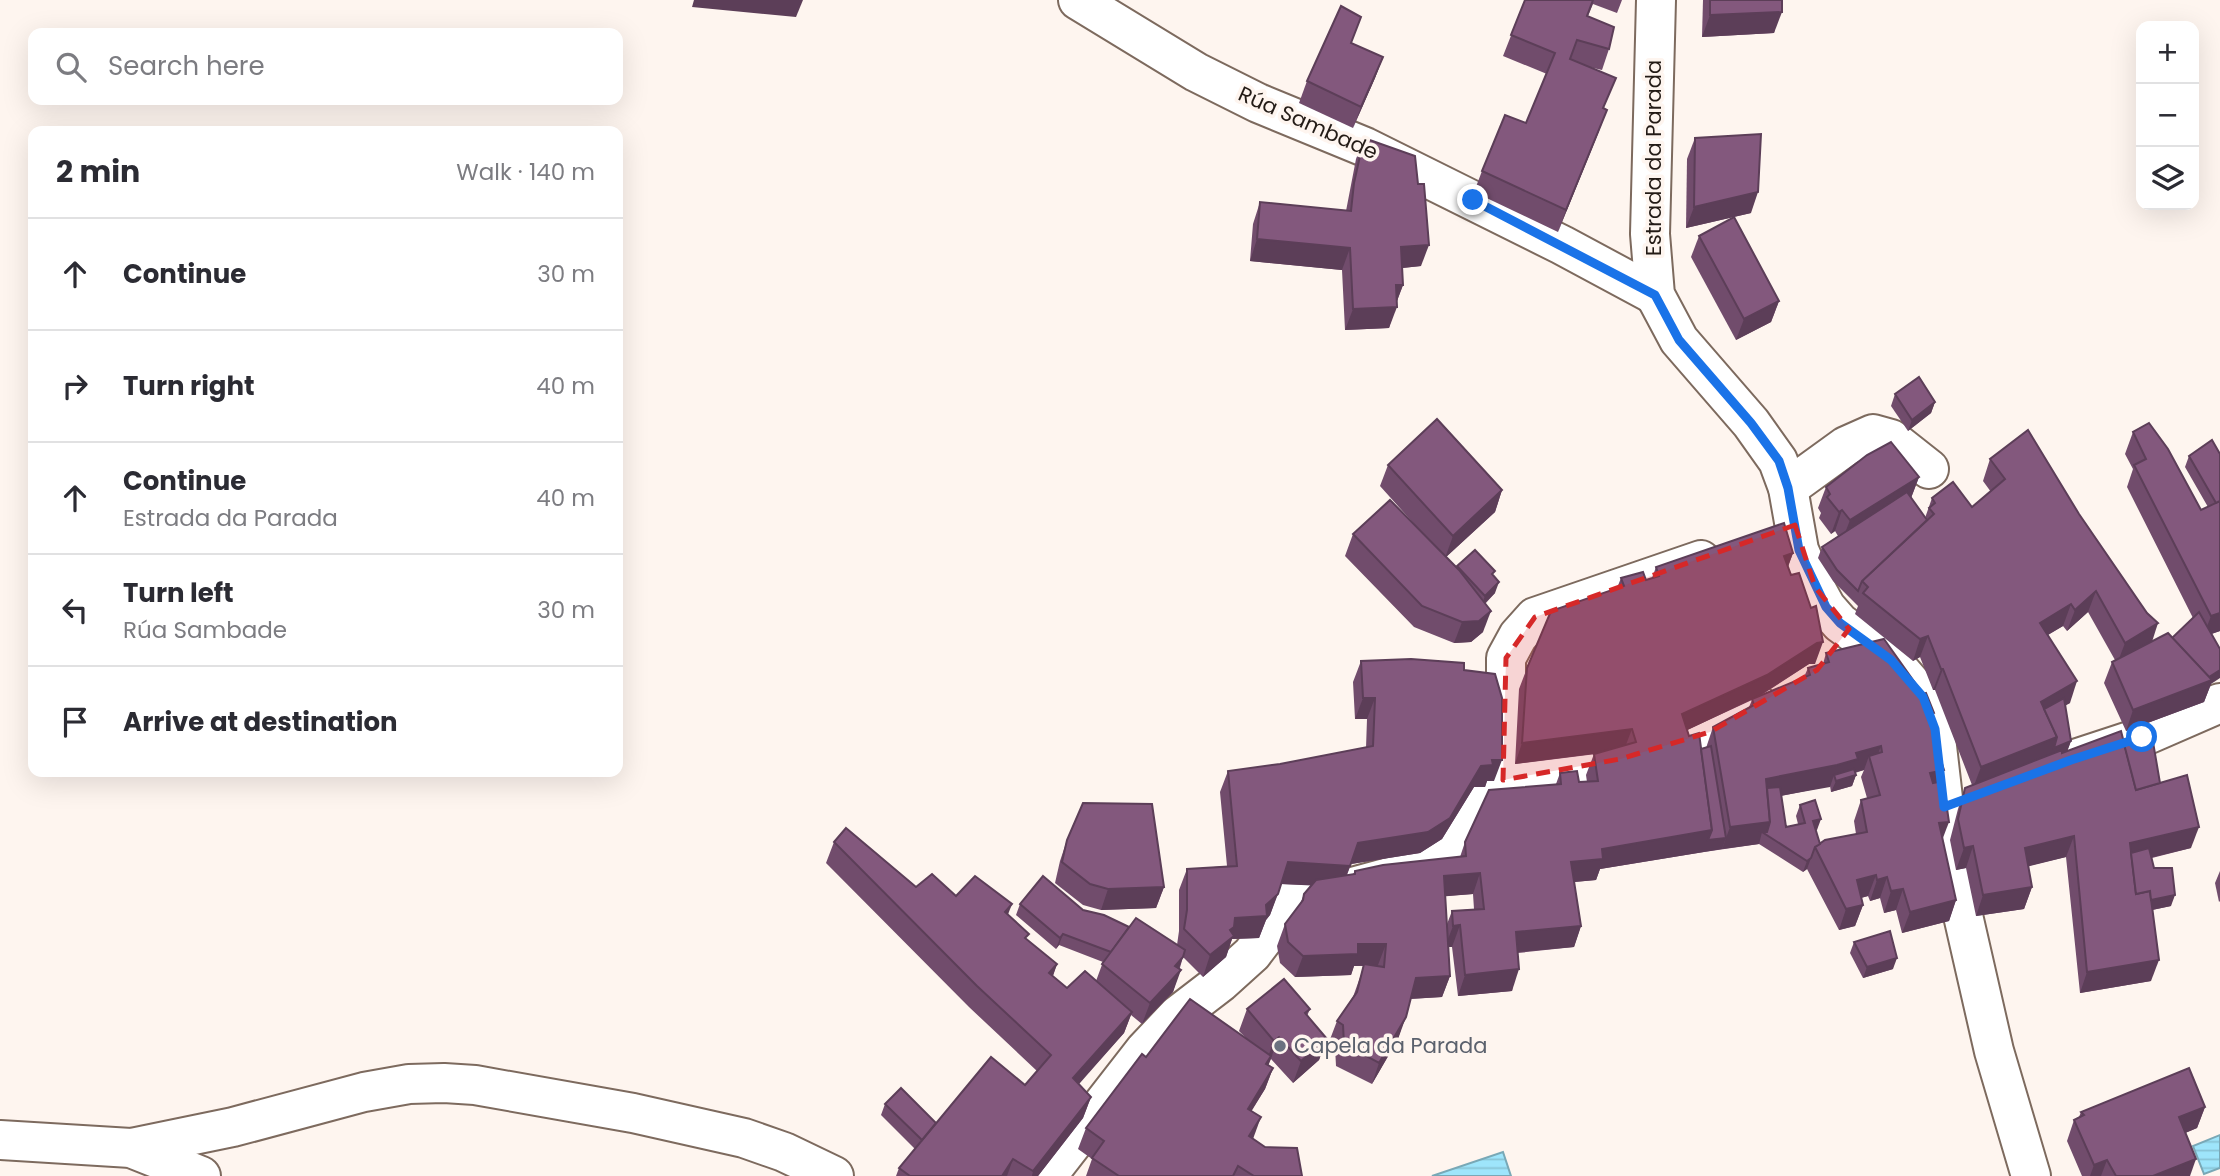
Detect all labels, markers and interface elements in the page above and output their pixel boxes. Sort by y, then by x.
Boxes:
map controls [2136,21,2199,210]
button: + [2136,21,2199,84]
search box [28,28,623,105]
icon: search [52,48,90,86]
text: Search here [108,48,265,84]
street label: Estrada da Parada [1639,60,1668,256]
street label: Rúa Sambade [1234,79,1383,166]
button: − [2136,84,2199,147]
button: layers [2136,147,2199,210]
text: 2 min [56,150,140,193]
text: Walk · 140 m [456,156,595,188]
route end [1457,184,1488,215]
icon: ahead [56,255,94,293]
text: Continue [123,256,246,292]
text: 30 m [537,258,595,290]
icon: right [56,367,94,405]
text: Turn right [123,368,255,404]
text: 40 m [536,370,595,402]
text: Continue [123,463,246,499]
icon: ahead [56,479,94,517]
text: 40 m [536,482,595,514]
text: Estrada da Parada [123,502,338,534]
text: Turn left [123,575,234,611]
icon: left [56,591,94,629]
text: 30 m [537,594,595,626]
text: Rúa Sambade [123,614,287,646]
icon: arrive [56,703,94,741]
text: Arrive at destination [123,704,398,740]
route start [2126,721,2157,752]
place label: Capela da Parada [1294,1031,1487,1060]
marker: Capela da Parada [1272,1038,1288,1054]

